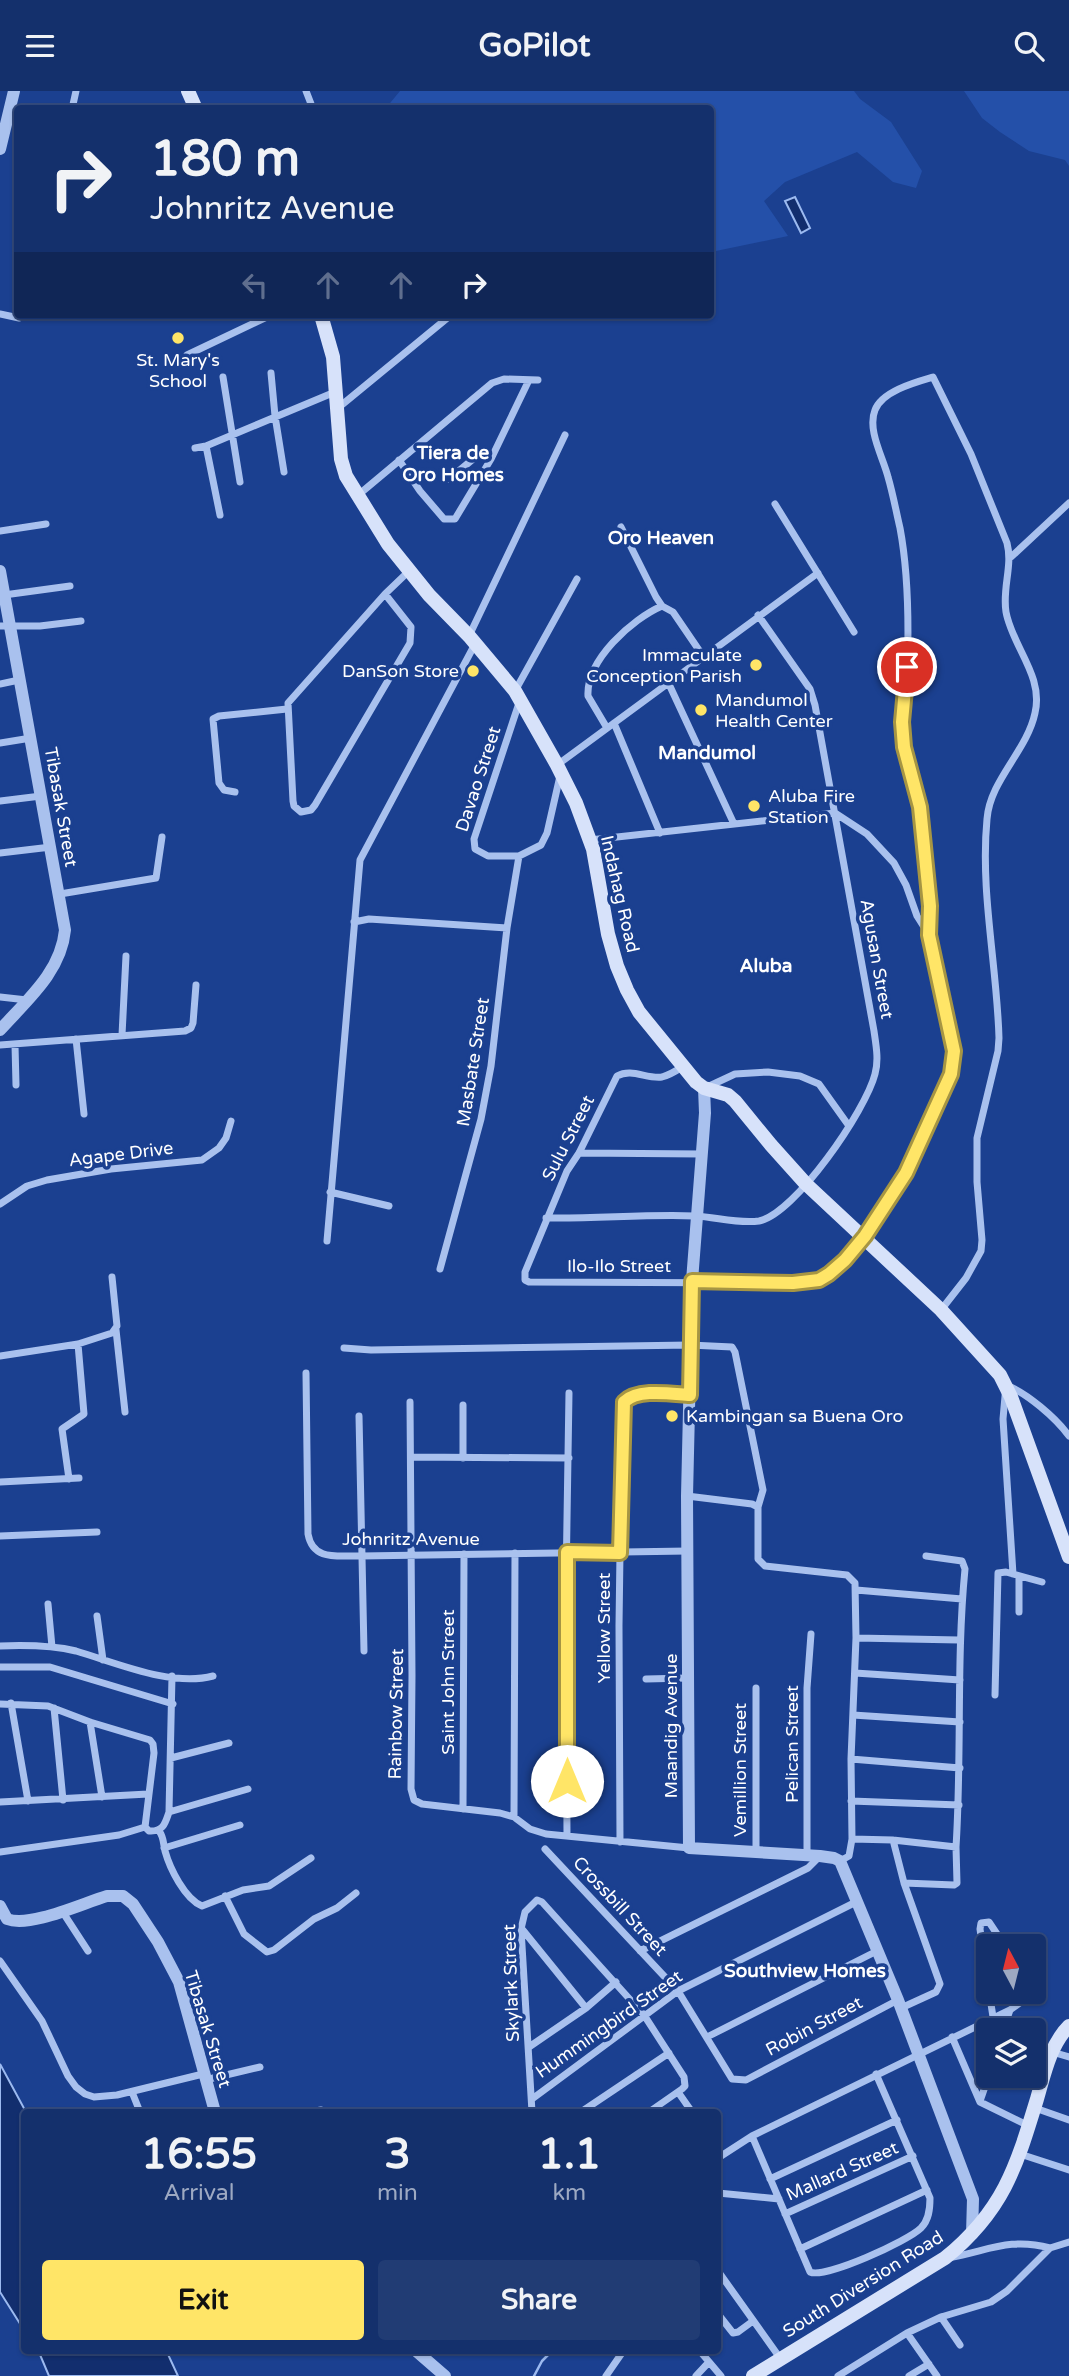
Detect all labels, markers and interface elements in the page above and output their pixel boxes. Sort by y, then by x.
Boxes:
icon: menu [21,27,59,65]
text: GoPilot [479,27,590,65]
icon: search [1010,27,1048,65]
text: 180 m [150,130,300,189]
icon: right [35,133,126,224]
text: Johnritz Avenue [150,190,395,228]
icon: left [236,266,274,304]
icon: ahead [309,266,347,304]
icon: ahead [382,266,420,304]
icon: right [455,266,493,304]
marker: St. Mary's School [170,330,186,346]
place label: St. Mary's School [136,349,220,392]
district label: Tiera de Oro Homes [402,442,504,486]
district label: Oro Heaven [608,527,714,549]
pin [877,637,937,697]
place label: Immaculate Conception Parish [586,644,742,687]
icon: arrive [888,648,926,686]
marker: Immaculate Conception Parish [748,657,764,673]
place label: DanSon Store [342,660,459,682]
marker: DanSon Store [465,663,481,679]
place label: Mandumol Health Center [715,689,833,732]
marker: Mandumol Health Center [693,702,709,718]
street label: Davao Street [451,723,505,835]
district label: Mandumol [658,742,756,764]
street label: Tibasak Street [40,745,82,869]
place label: Aluba Fire Station [768,785,855,828]
marker: Aluba Fire Station [746,798,762,814]
street label: Indahag Road [596,833,644,955]
street label: Agusan Street [856,897,898,1021]
district label: Aluba [739,955,793,977]
street label: Masbate Street [452,996,494,1128]
street label: Sulu Street [537,1091,599,1185]
street label: Agape Drive [67,1137,175,1171]
street label: Ilo-Ilo Street [567,1255,671,1277]
place label: Kambingan sa Buena Oro [686,1405,903,1427]
marker: Kambingan sa Buena Oro [664,1408,680,1424]
street label: Johnritz Avenue [342,1528,480,1550]
street label: Yellow Street [593,1573,615,1683]
street label: Saint John Street [437,1609,459,1755]
street label: Rainbow Street [384,1648,408,1780]
street label: Maandig Avenue [660,1654,682,1798]
street label: Pelican Street [781,1685,803,1803]
street label: Vemillion Street [729,1703,751,1837]
position arrow [530,1744,604,1818]
street label: Crossbill Street [568,1852,672,1960]
street label: Skylark Street [498,1924,524,2042]
north arrow [976,1934,1046,2004]
map controls [976,1934,1046,2088]
district label: Southview Homes [724,1960,886,1982]
street label: Hummingbird Street [531,1965,687,2083]
street label: Tibasak Street [180,1968,236,2090]
street label: Robin Street [762,1991,866,2061]
button: layers [976,2018,1046,2088]
text: 16:55 [141,2129,257,2180]
text: 3 [384,2129,411,2180]
text: 1.1 [538,2129,601,2180]
street label: Mallard Street [782,2136,902,2206]
text: Arrival [163,2179,235,2207]
text: min [377,2179,418,2207]
text: km [553,2179,586,2207]
street label: South Diversion Road [779,2226,947,2342]
button: Exit [42,2260,364,2340]
button: Share [378,2260,700,2340]

